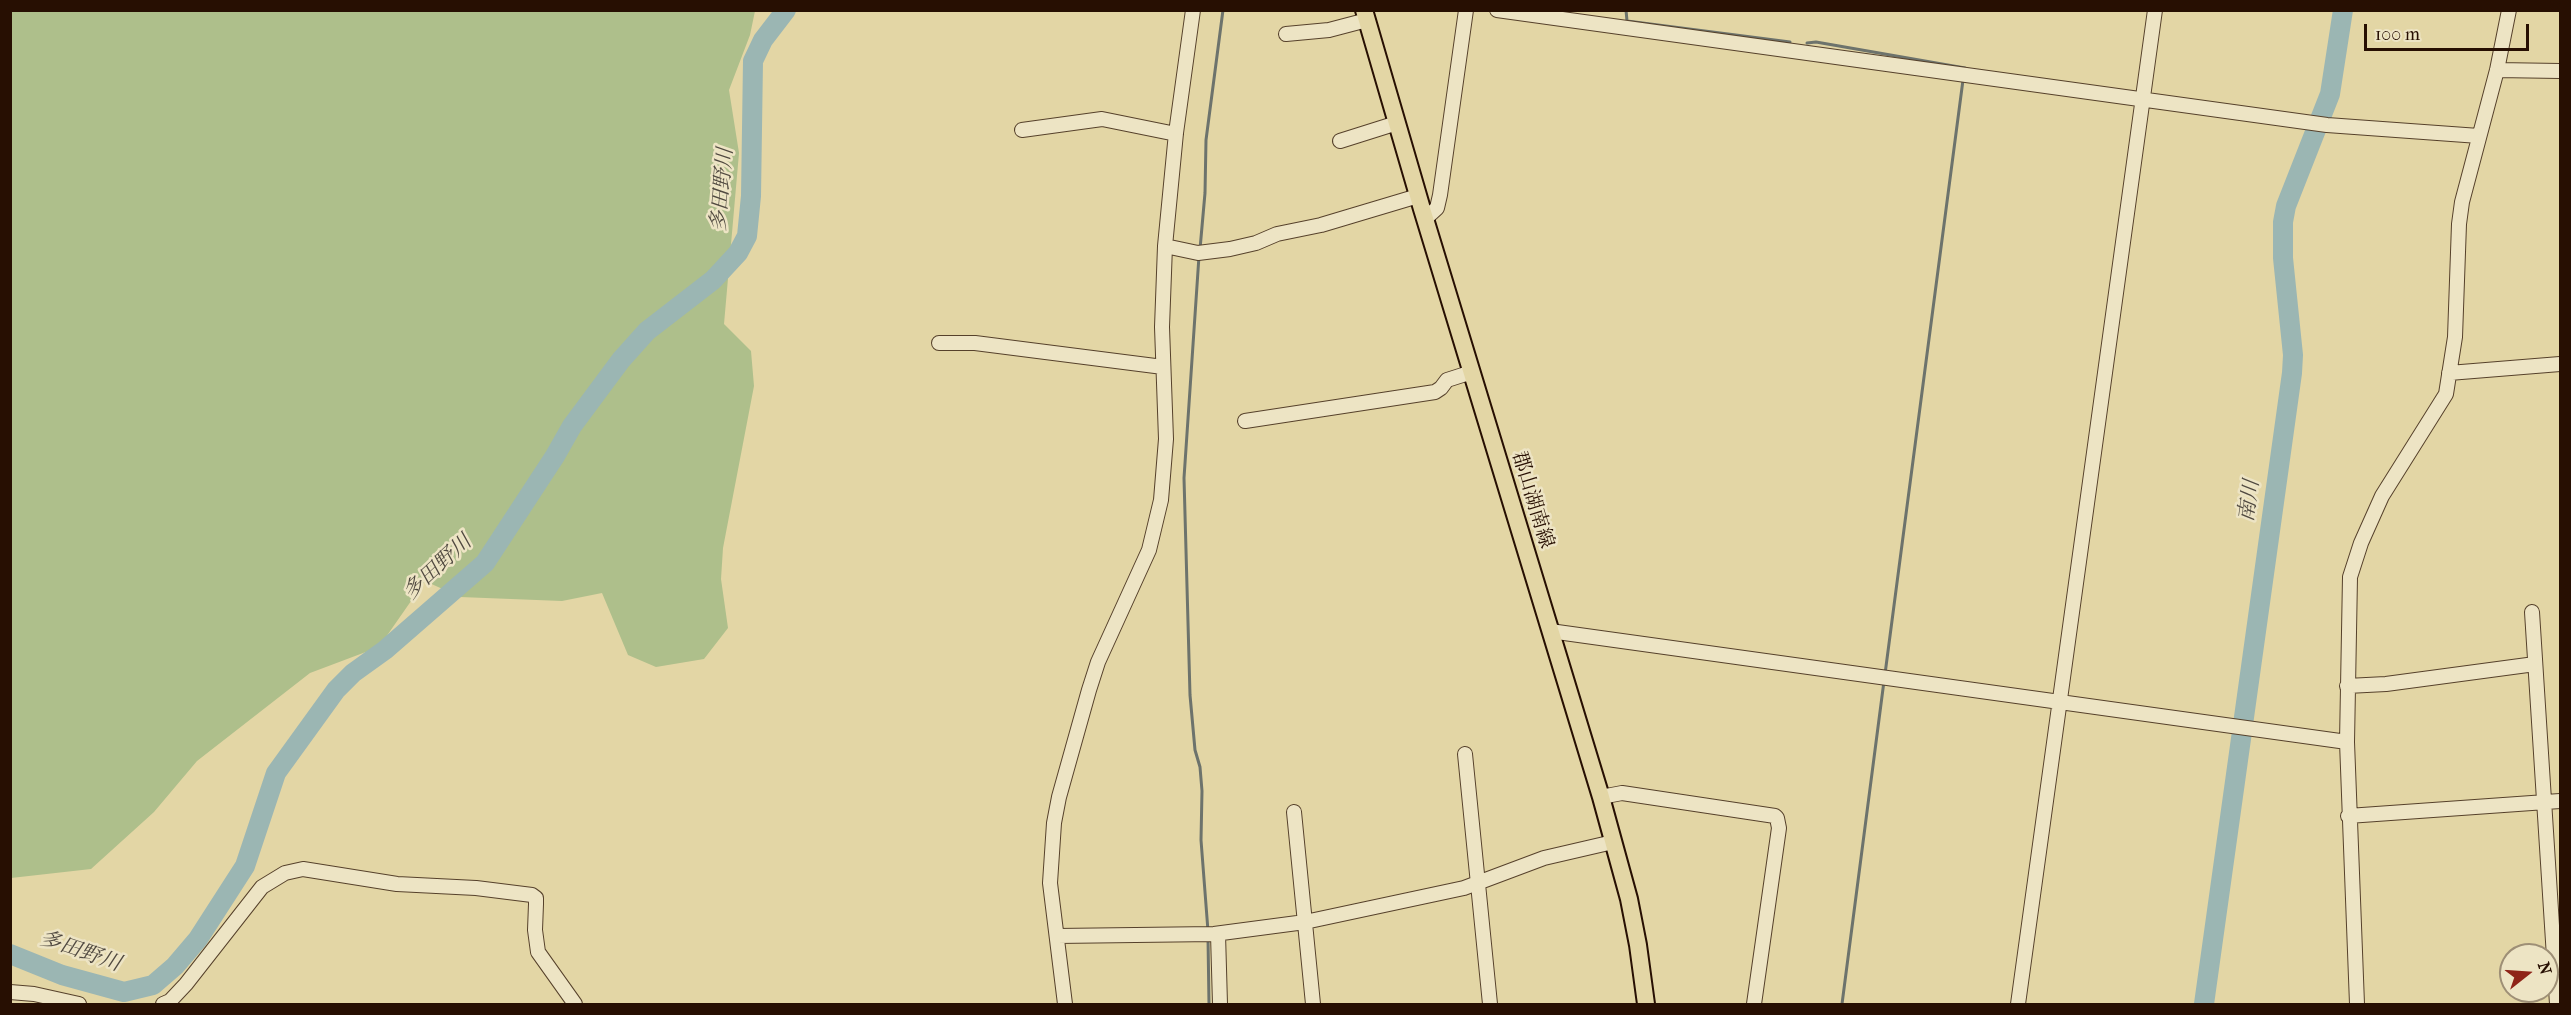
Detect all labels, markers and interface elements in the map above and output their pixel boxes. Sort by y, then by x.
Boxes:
scale bar [2367,12,2532,50]
text: 100 m [2375,24,2420,45]
water label: 多田野川 [707,147,739,233]
street label: 郡山湖南線 [1506,449,1558,551]
water label: 南川 [2235,478,2265,524]
water label: 多田野川 [399,530,477,606]
water label: 多田野川 [36,926,124,978]
north arrow [2499,943,2559,1003]
text: N [2534,960,2556,977]

